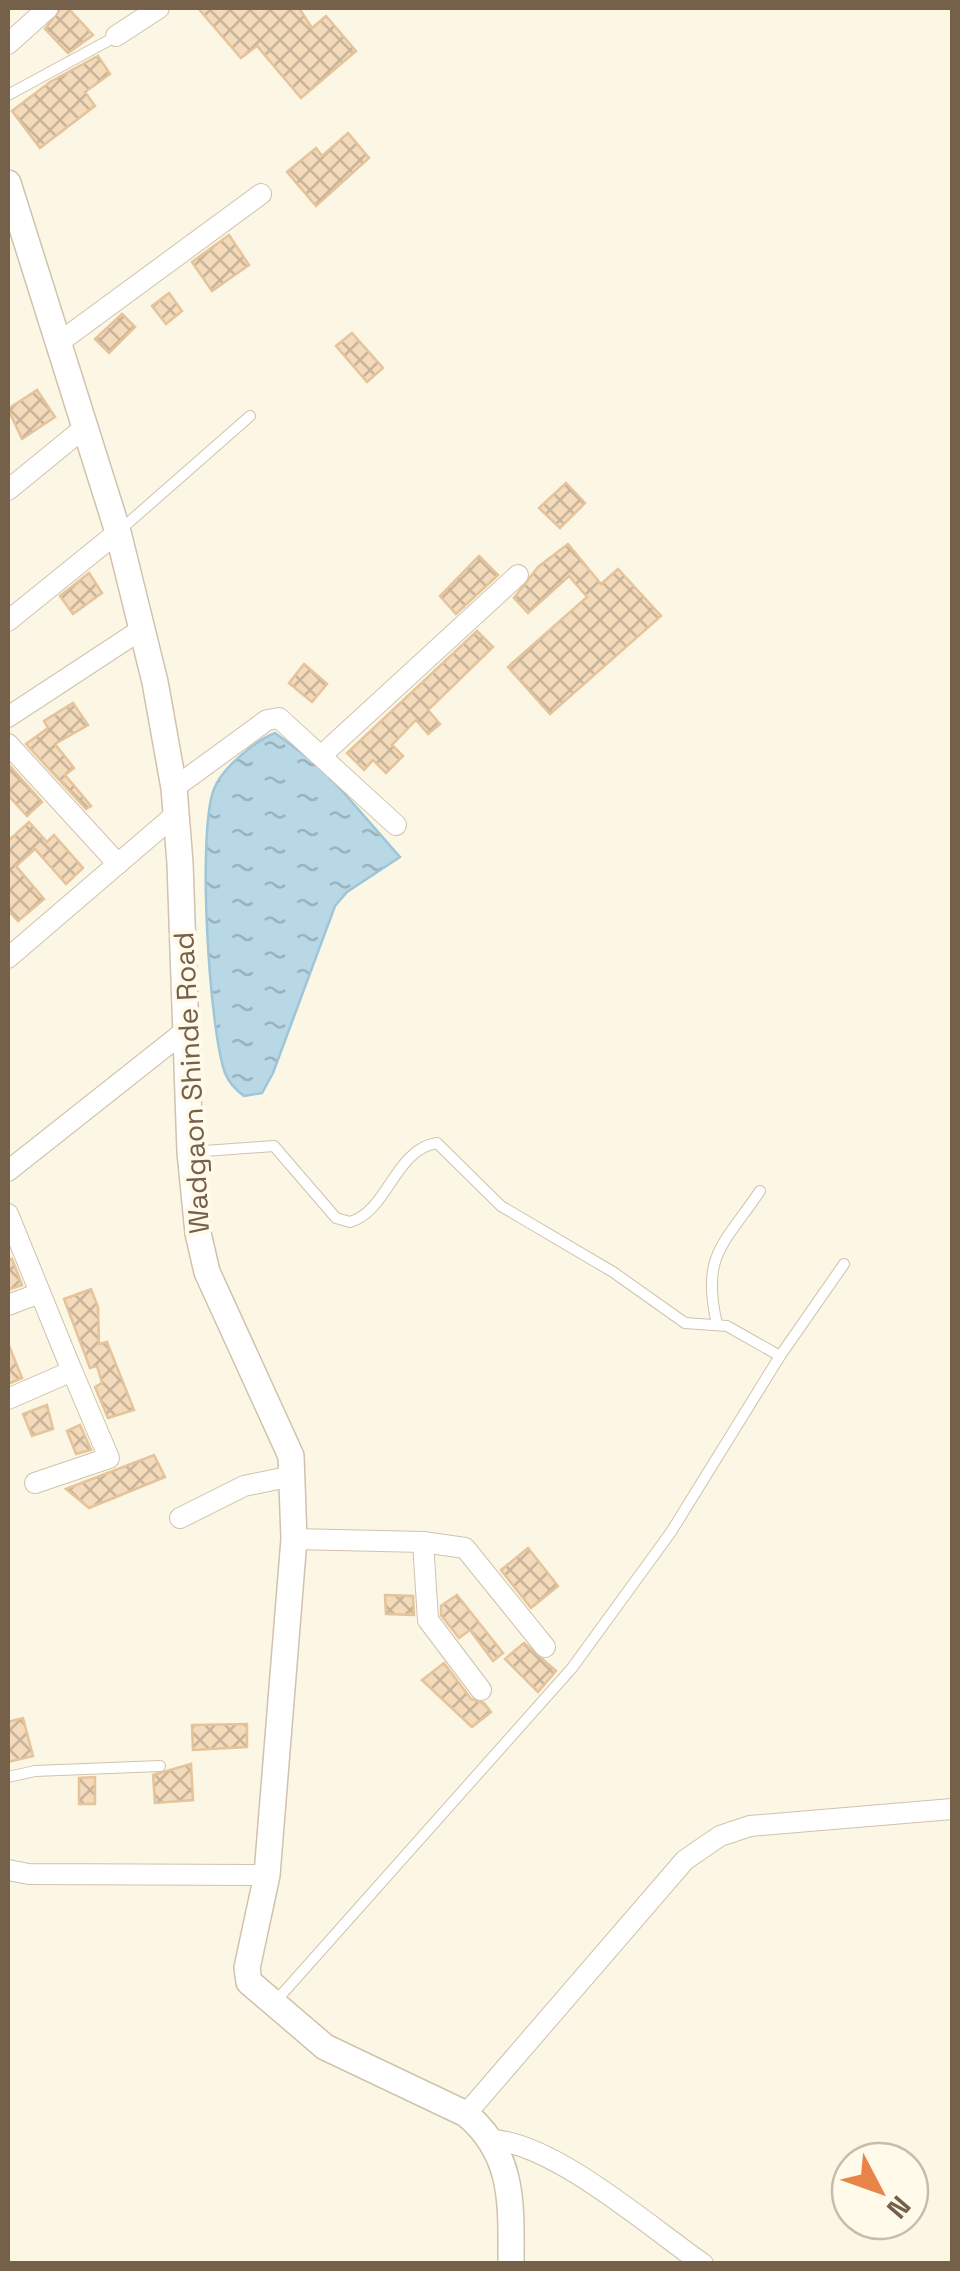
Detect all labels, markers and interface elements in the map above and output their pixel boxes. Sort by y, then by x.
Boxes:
street label: Wadgaon Shinde Road [165,931,217,1235]
north arrow [830,2141,930,2241]
text: N [879,2189,919,2226]

